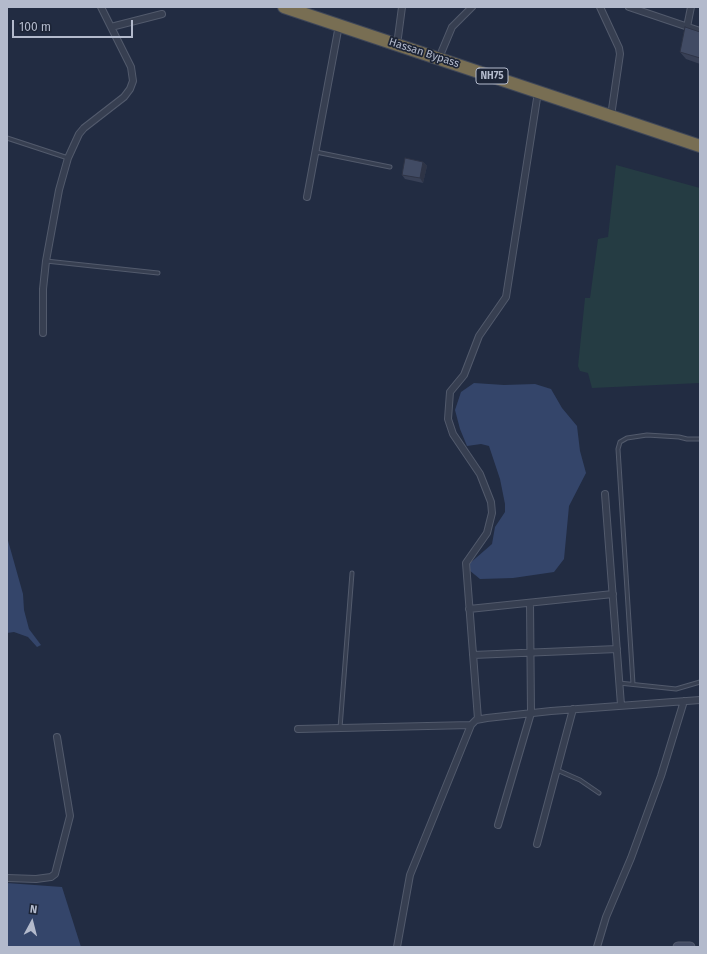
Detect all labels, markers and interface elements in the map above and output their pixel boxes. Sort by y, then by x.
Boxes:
scale bar [14,12,135,38]
text: 100 m [19,20,51,34]
street label: Hassan Bypass [387,35,461,71]
road number: NH75 [476,68,508,84]
north arrow [12,902,52,942]
text: N [29,903,38,916]

